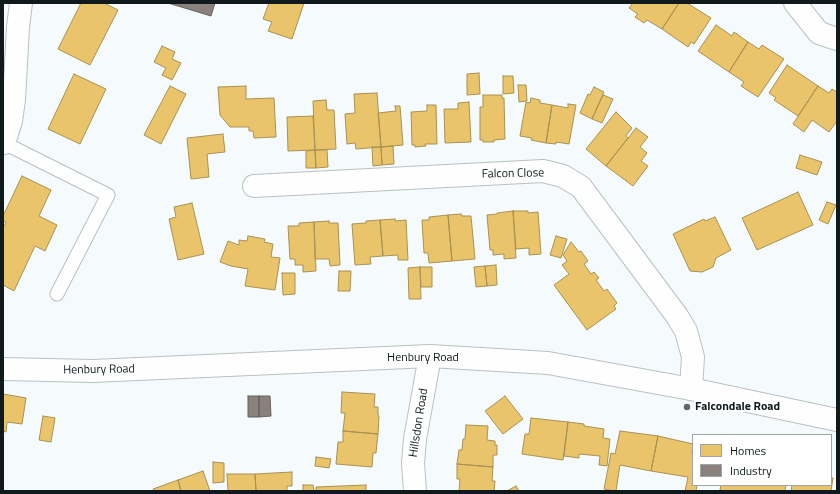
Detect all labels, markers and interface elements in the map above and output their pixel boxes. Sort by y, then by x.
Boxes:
street label: Falcon Close [482,166,544,182]
street label: Henbury Road [387,351,459,365]
street label: Henbury Road [63,362,135,378]
street label: Hillsdon Road [406,388,432,458]
place label: Falcondale Road [695,400,780,414]
marker: Falcondale Road [682,402,692,412]
legend [692,434,832,486]
text: Homes [730,441,766,460]
text: Industry [730,461,772,480]

